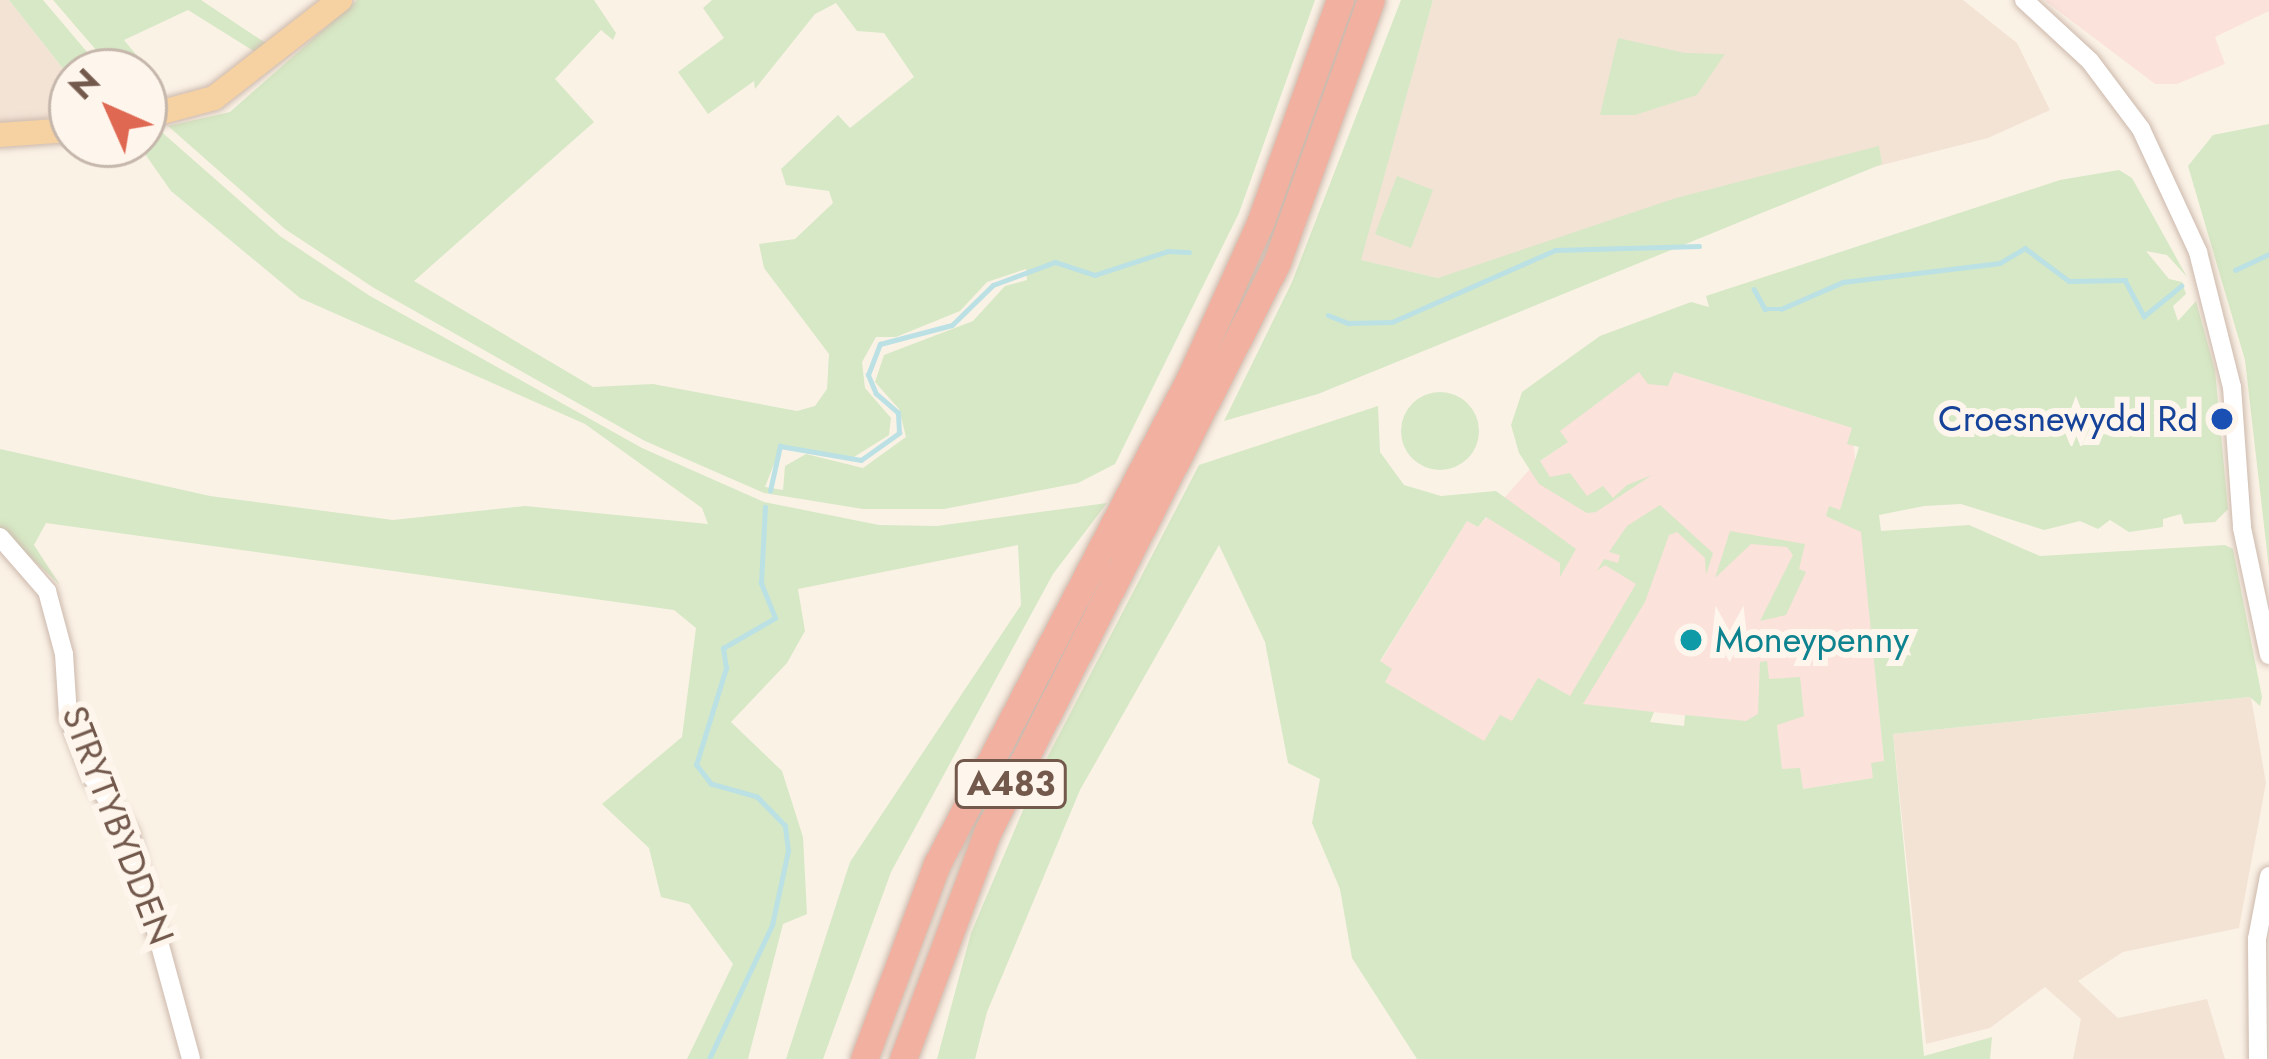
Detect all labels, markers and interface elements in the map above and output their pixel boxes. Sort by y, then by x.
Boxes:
north arrow [48,48,168,168]
text: N [58,58,110,110]
place label: Croesnewydd Rd [1938,397,2198,441]
marker: Croesnewydd Rd [2209,406,2235,432]
place label: Moneypenny [1715,618,1909,662]
marker: Moneypenny [1678,627,1704,653]
street label: STRYTYBYDDEN [53,700,183,950]
road number: A483 [954,757,1068,811]

